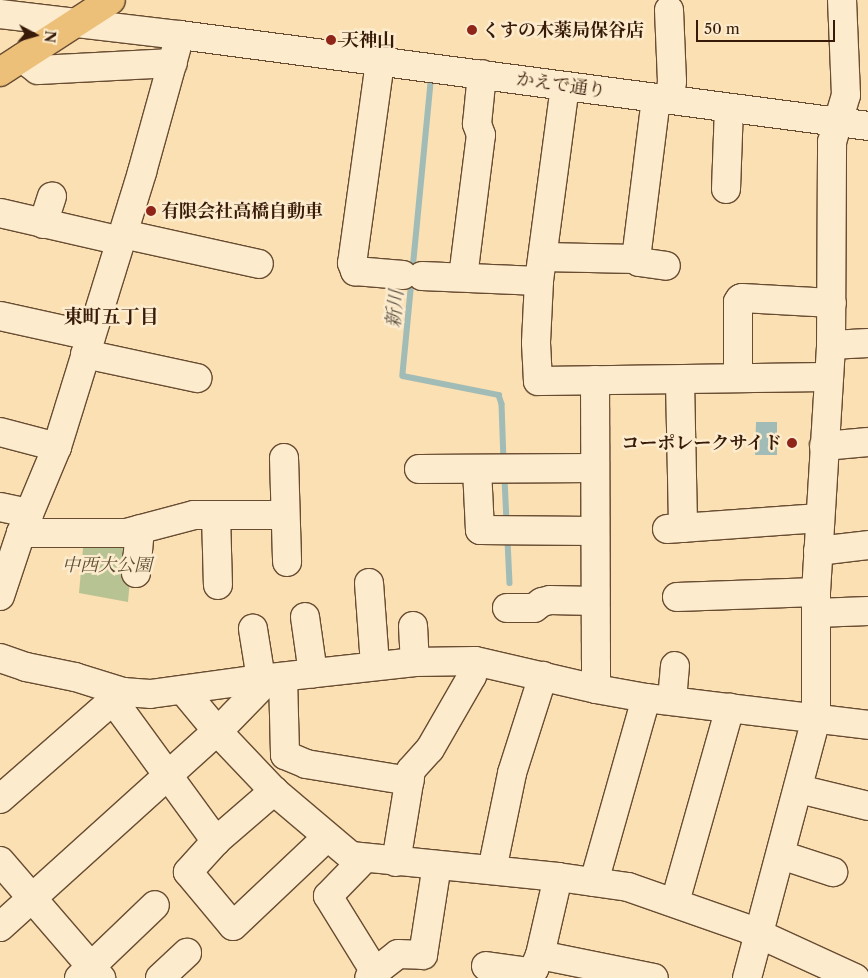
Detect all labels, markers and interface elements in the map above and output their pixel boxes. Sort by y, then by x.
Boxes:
north arrow [10,10,60,60]
scale bar [698,10,837,42]
place label: くすの木薬局保谷店 [482,19,644,41]
text: 50 m [704,19,740,38]
marker: くすの木薬局保谷店 [466,24,478,36]
place label: 天神山 [341,29,395,51]
text: N [40,30,60,44]
marker: 天神山 [325,34,337,46]
street label: かえで通り [515,68,607,102]
place label: 有限会社高橋自動車 [161,200,323,222]
marker: 有限会社高橋自動車 [145,205,157,217]
water label: 新川 [382,289,408,329]
district label: 東町五丁目 [64,306,158,328]
place label: コーポレークサイド [620,432,782,454]
marker: コーポレークサイド [786,437,798,449]
park label: 中西大公園 [62,554,152,576]

